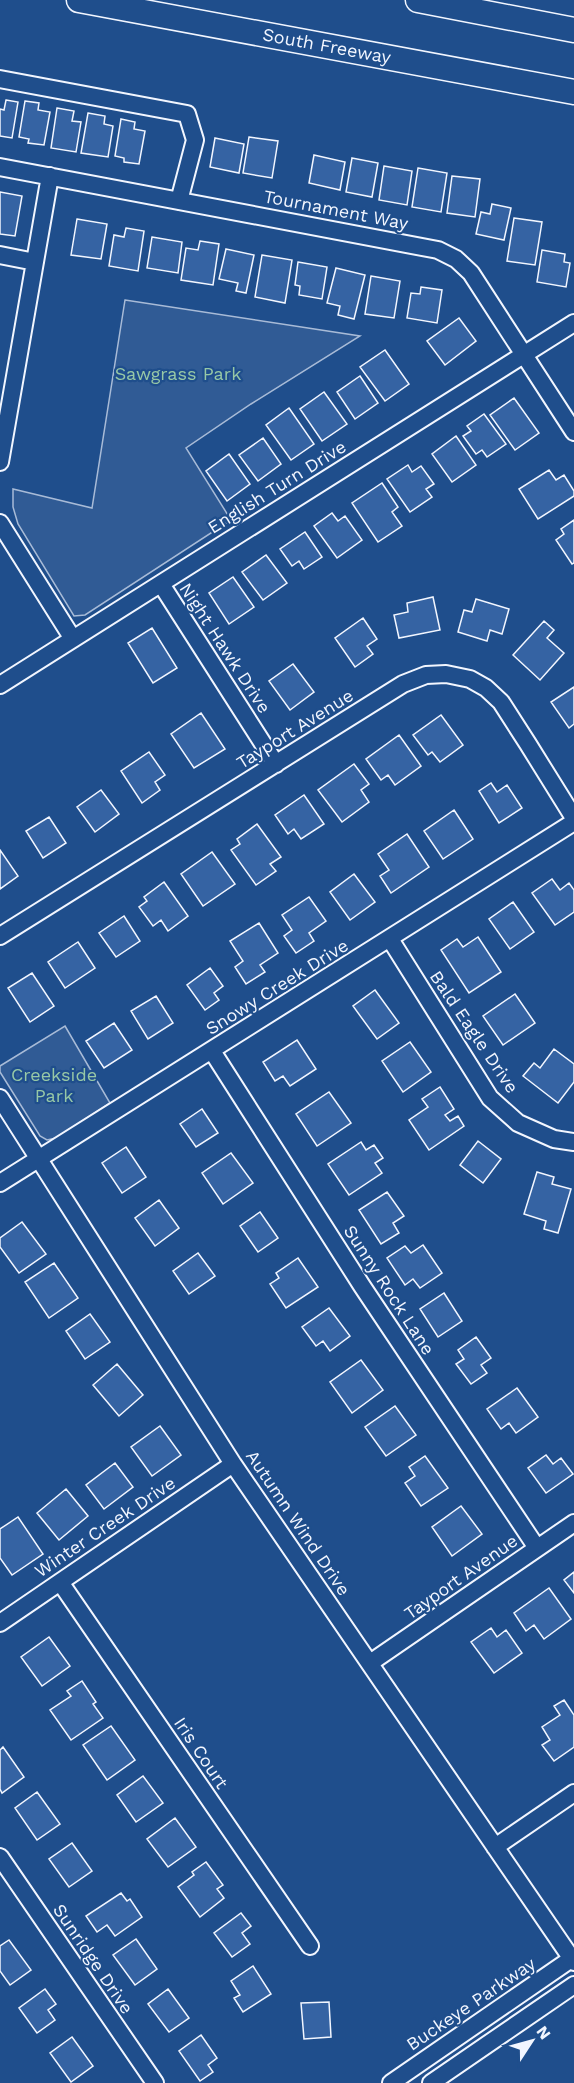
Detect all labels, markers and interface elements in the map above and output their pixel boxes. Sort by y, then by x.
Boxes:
street label: South Freeway [261,23,393,68]
street label: Tournament Way [262,185,411,234]
park label: Sawgrass Park [115,363,241,384]
street label: English Turn Drive [204,436,350,538]
street label: Night Hawk Drive [175,579,275,717]
street label: Tayport Avenue [233,684,357,773]
street label: Snowy Creek Drive [202,934,352,1039]
street label: Bald Eagle Drive [426,967,523,1097]
park label: Creekside Park [11,1064,97,1106]
street label: Sunny Rock Lane [340,1221,439,1359]
street label: Autumn Wind Drive [242,1446,355,1599]
street label: Winter Creek Drive [30,1472,179,1581]
street label: Tayport Avenue [400,1530,521,1623]
street label: Iris Court [170,1713,233,1793]
street label: Sunridge Drive [49,1900,138,2018]
street label: Buckeye Parkway [402,1952,540,2055]
north arrow [502,2011,562,2071]
text: N [533,2022,555,2043]

